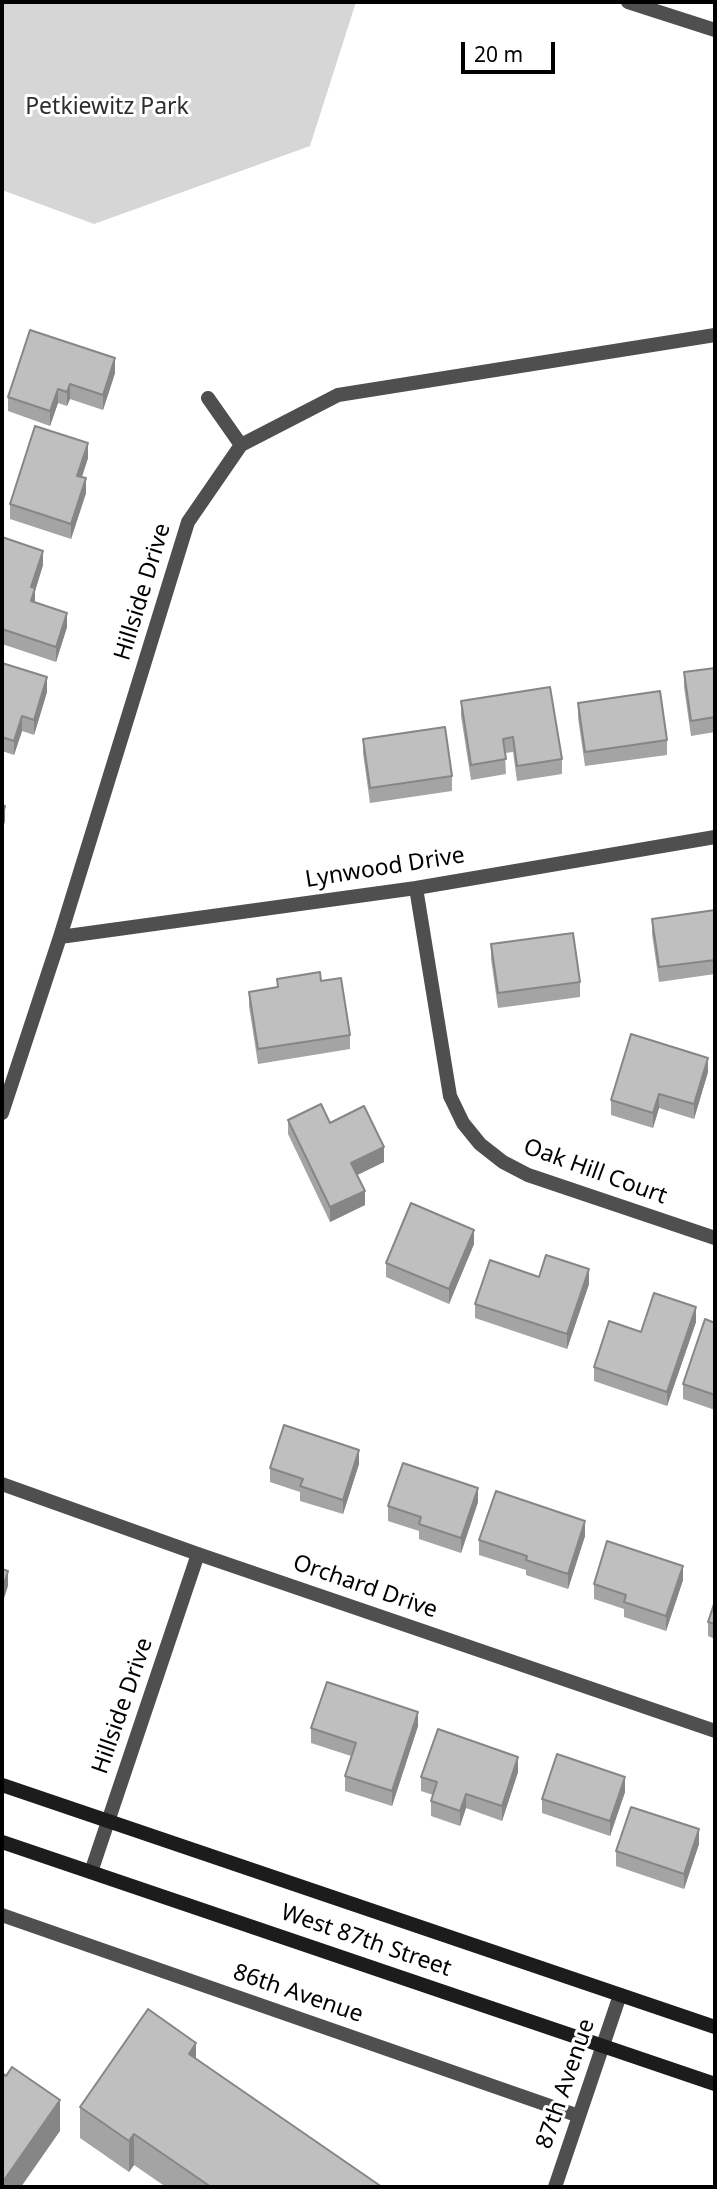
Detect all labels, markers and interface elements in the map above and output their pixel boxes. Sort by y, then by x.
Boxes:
scale bar [465,28,560,72]
text: 20 m [474,40,523,68]
park label: Petkiewitz Park [25,93,189,121]
street label: Hillside Drive [109,520,177,664]
street label: Lynwood Drive [303,842,467,894]
street label: Oak Hill Court [520,1133,670,1211]
street label: Orchard Drive [289,1549,441,1625]
street label: Hillside Drive [87,1634,159,1778]
street label: West 87th Street [277,1899,455,1983]
street label: 86th Avenue [229,1959,367,2029]
street label: 87th Avenue [531,2015,601,2153]

